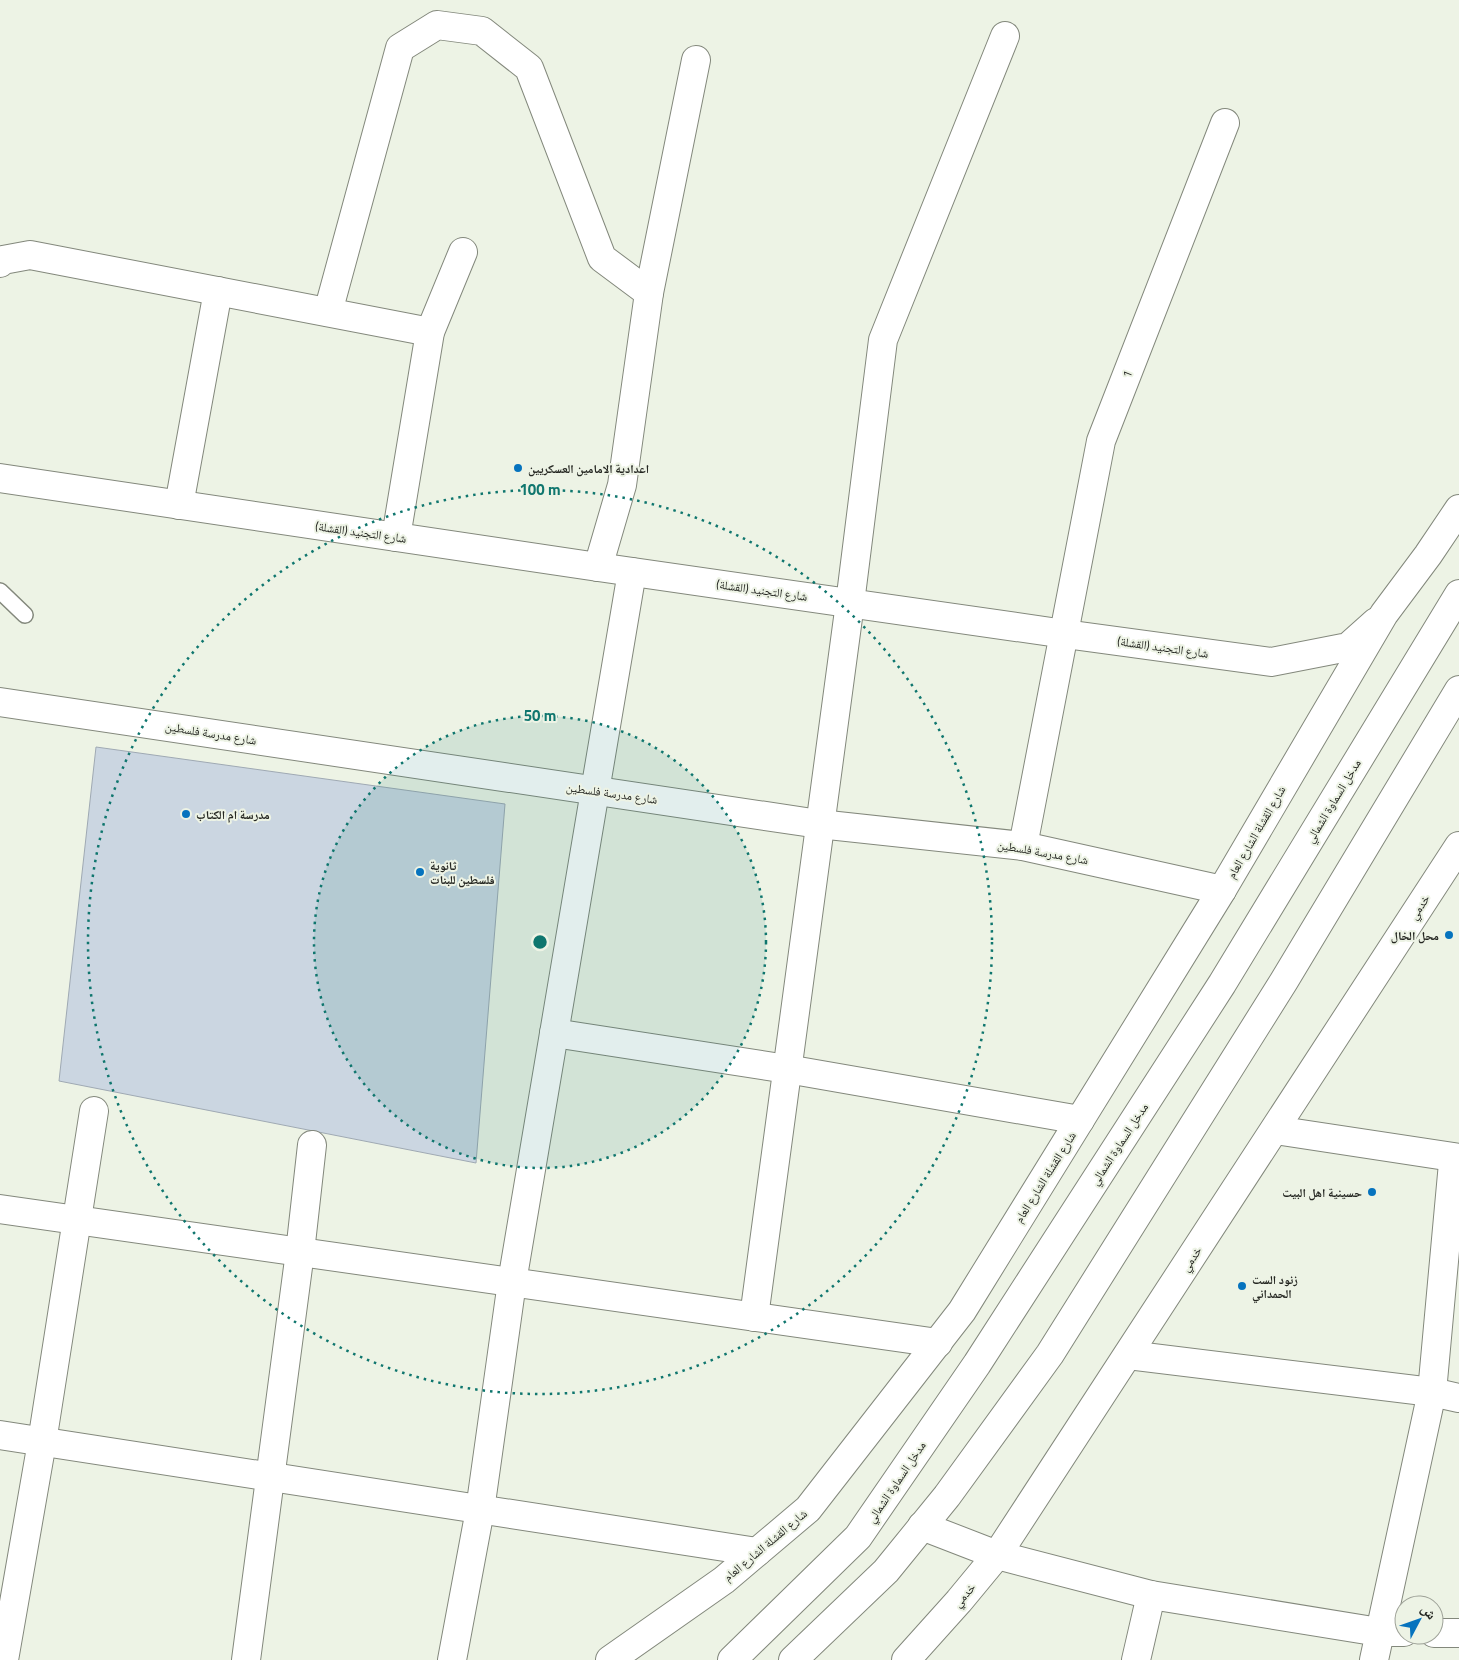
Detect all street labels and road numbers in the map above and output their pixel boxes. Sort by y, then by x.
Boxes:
street label: 1 [1117,367,1137,381]
street label: شارع التجنيد (القشلة) [314,516,408,548]
street label: شارع التجنيد (القشلة) [715,574,809,606]
street label: شارع التجنيد (القشلة) [1116,631,1210,663]
street label: شارع مدرسة فلسطين [164,716,258,750]
street label: مدخل السماوة الشمالي [1300,755,1367,847]
street label: شارع مدرسة فلسطين [565,777,659,809]
street label: شارع القشلة الشارع العام [1222,782,1290,882]
street label: شارع مدرسة فلسطين [996,835,1090,869]
street label: خدمي [1404,890,1435,924]
street label: مدخل السماوة الشمالي [1085,1099,1154,1190]
street label: شارع القشلة الشارع العام [1009,1128,1081,1226]
street label: خدمي [1176,1242,1207,1276]
street label: مدخل السماوة الشمالي [862,1437,931,1527]
street label: شارع القشلة الشارع العام [719,1504,811,1586]
street label: خدمي [948,1578,981,1612]

